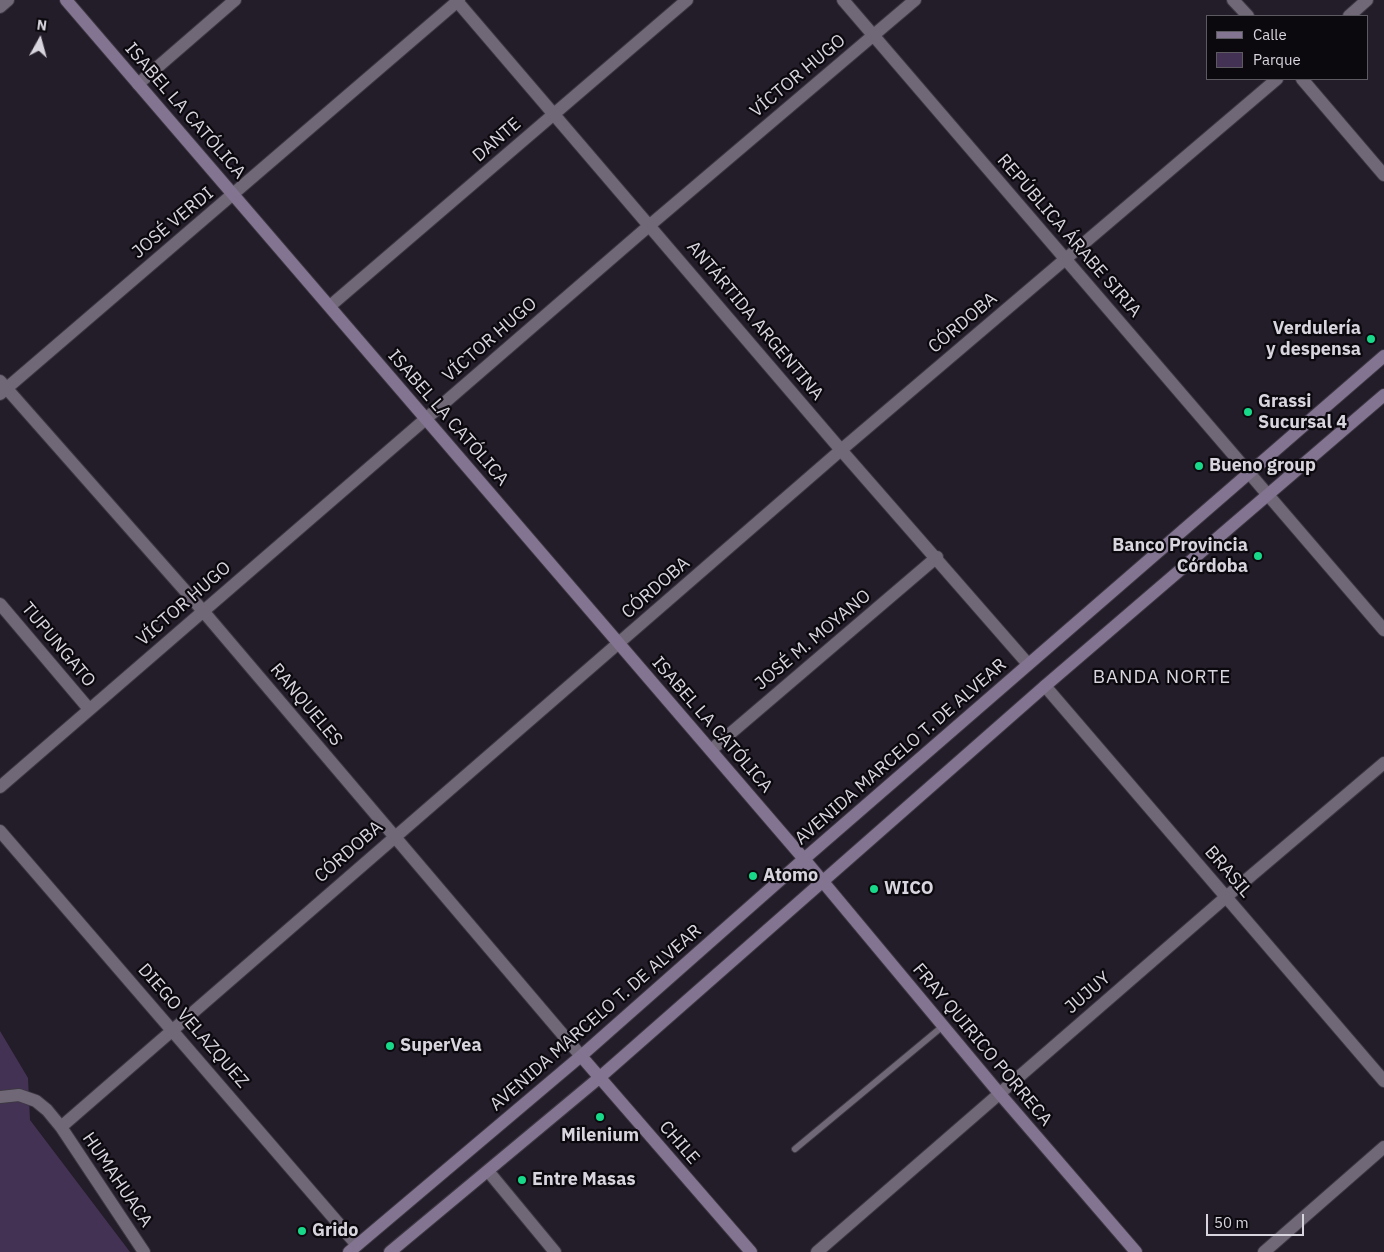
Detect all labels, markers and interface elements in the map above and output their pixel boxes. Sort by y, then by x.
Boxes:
north arrow [15,15,65,65]
legend [1206,15,1369,80]
text: N [36,16,48,35]
text: Calle [1253,25,1287,44]
street label: VÍCTOR HUGO [746,30,850,122]
street label: ISABEL LA CATÓLICA [120,39,250,183]
text: Parque [1253,50,1301,69]
street label: DANTE [468,113,526,167]
street label: REPÚBLICA ÁRABE SIRIA [992,150,1146,322]
street label: JOSÉ VERDI [128,183,218,263]
street label: ANTÁRTIDA ARGENTINA [682,237,828,405]
street label: CÓRDOBA [924,288,1002,358]
street label: VÍCTOR HUGO [438,293,542,387]
place label: Verdulería y despensa [1266,318,1361,360]
marker: Verdulería y despensa [1365,333,1377,345]
street label: ISABEL LA CATÓLICA [383,346,513,490]
place label: Grassi Sucursal 4 [1258,391,1347,434]
marker: Grassi Sucursal 4 [1242,406,1254,418]
place label: Bueno group [1209,455,1316,477]
marker: Bueno group [1193,460,1205,472]
place label: Banco Provincia Córdoba [1112,535,1248,578]
marker: Banco Provincia Córdoba [1252,550,1264,562]
street label: CÓRDOBA [618,553,694,623]
street label: VÍCTOR HUGO [132,557,236,651]
street label: JOSÉ M. MOYANO [751,585,875,695]
street label: TUPUNGATO [16,598,100,692]
street label: ISABEL LA CATÓLICA [647,653,777,797]
street label: AVENIDA MARCELO T. DE ALVEAR [791,654,1011,850]
street label: RANQUELES [265,659,347,751]
district label: BANDA NORTE [1091,667,1233,689]
street label: CÓRDOBA [311,817,387,887]
street label: BRASIL [1200,842,1256,902]
place label: Atomo [763,865,818,887]
marker: Atomo [747,870,759,882]
place label: WICO [884,878,934,900]
marker: WICO [868,883,880,895]
street label: AVENIDA MARCELO T. DE ALVEAR [486,920,706,1116]
street label: DIEGO VELAZQUEZ [133,959,253,1093]
street label: FRAY QUIRICO PORRECA [908,959,1056,1131]
street label: JUJUY [1061,967,1115,1019]
place label: SuperVea [400,1035,482,1057]
marker: SuperVea [384,1040,396,1052]
marker: Milenium [594,1111,606,1123]
street label: CHILE [654,1117,704,1169]
place label: Milenium [561,1125,639,1147]
street label: HUMAHUACA [77,1128,157,1232]
place label: Entre Masas [532,1169,635,1191]
marker: Entre Masas [516,1174,528,1186]
scale bar [1209,1204,1306,1236]
text: 50 m [1214,1213,1249,1232]
place label: Grido [312,1220,358,1242]
marker: Grido [296,1225,308,1237]

